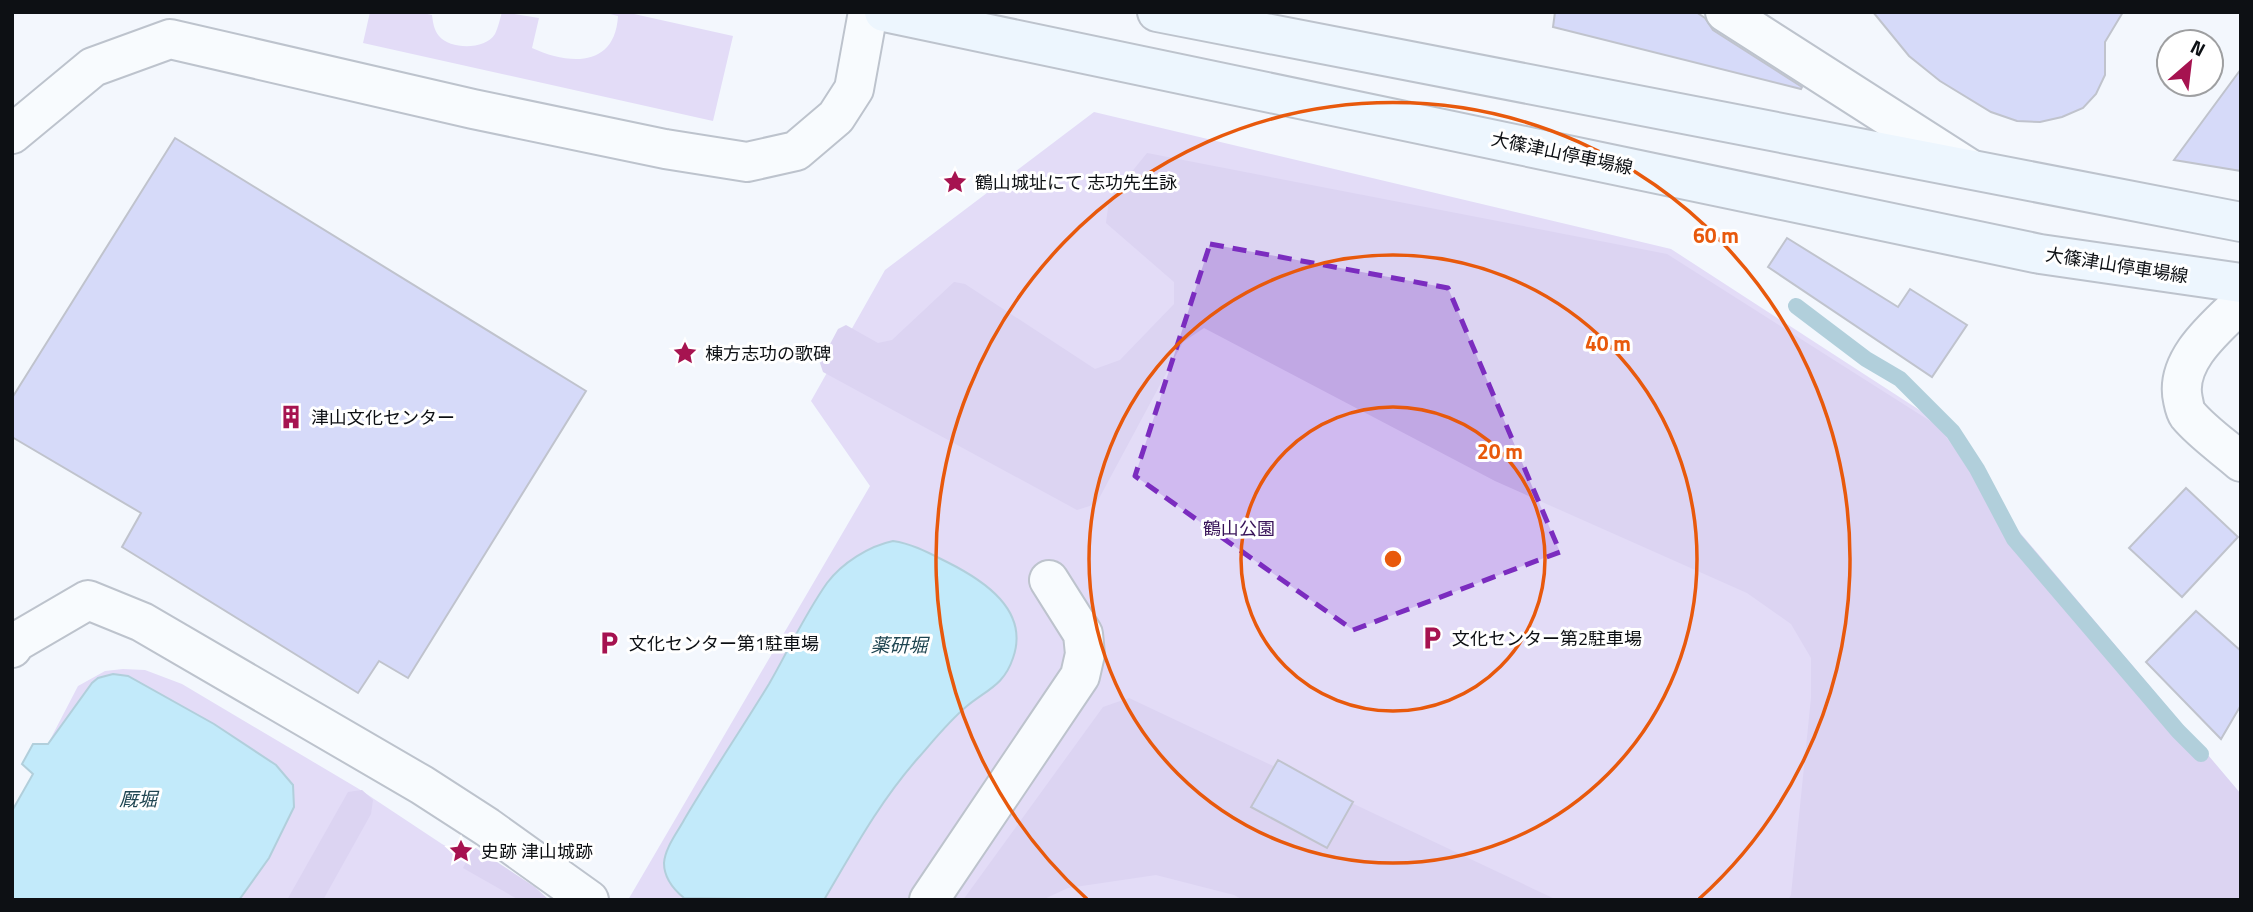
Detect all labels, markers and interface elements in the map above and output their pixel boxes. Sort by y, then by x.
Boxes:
north arrow [2155,28,2225,98]
text: N [2186,32,2211,63]
street label: 大篠津山停車場線 [1489,125,1635,181]
place icon: 鶴山城址にて 志功先生詠 [941,168,969,196]
place label: 鶴山城址にて 志功先生詠 [975,169,1177,196]
text: 60 m [1693,219,1739,251]
street label: 大篠津山停車場線 [2044,240,2190,290]
text: 40 m [1585,327,1631,359]
place icon: 棟方志功の歌碑 [671,339,699,367]
place label: 棟方志功の歌碑 [705,340,831,367]
building icon: 津山文化センター [277,403,305,431]
place label: 津山文化センター [311,404,455,431]
text: 20 m [1477,435,1523,467]
park label: 鶴山公園 [1203,515,1275,542]
centre of rings [1381,547,1405,571]
parking icon: 文化センター第2駐車場 [1418,624,1446,652]
place label: 文化センター第2駐車場 [1452,625,1642,652]
parking icon: 文化センター第1駐車場 [595,629,623,657]
place label: 文化センター第1駐車場 [629,630,819,657]
water label: 薬研堀 [870,630,930,659]
water label: 厩堀 [119,784,160,813]
place icon: 史跡 津山城跡 [447,837,475,865]
place label: 史跡 津山城跡 [481,838,593,865]

